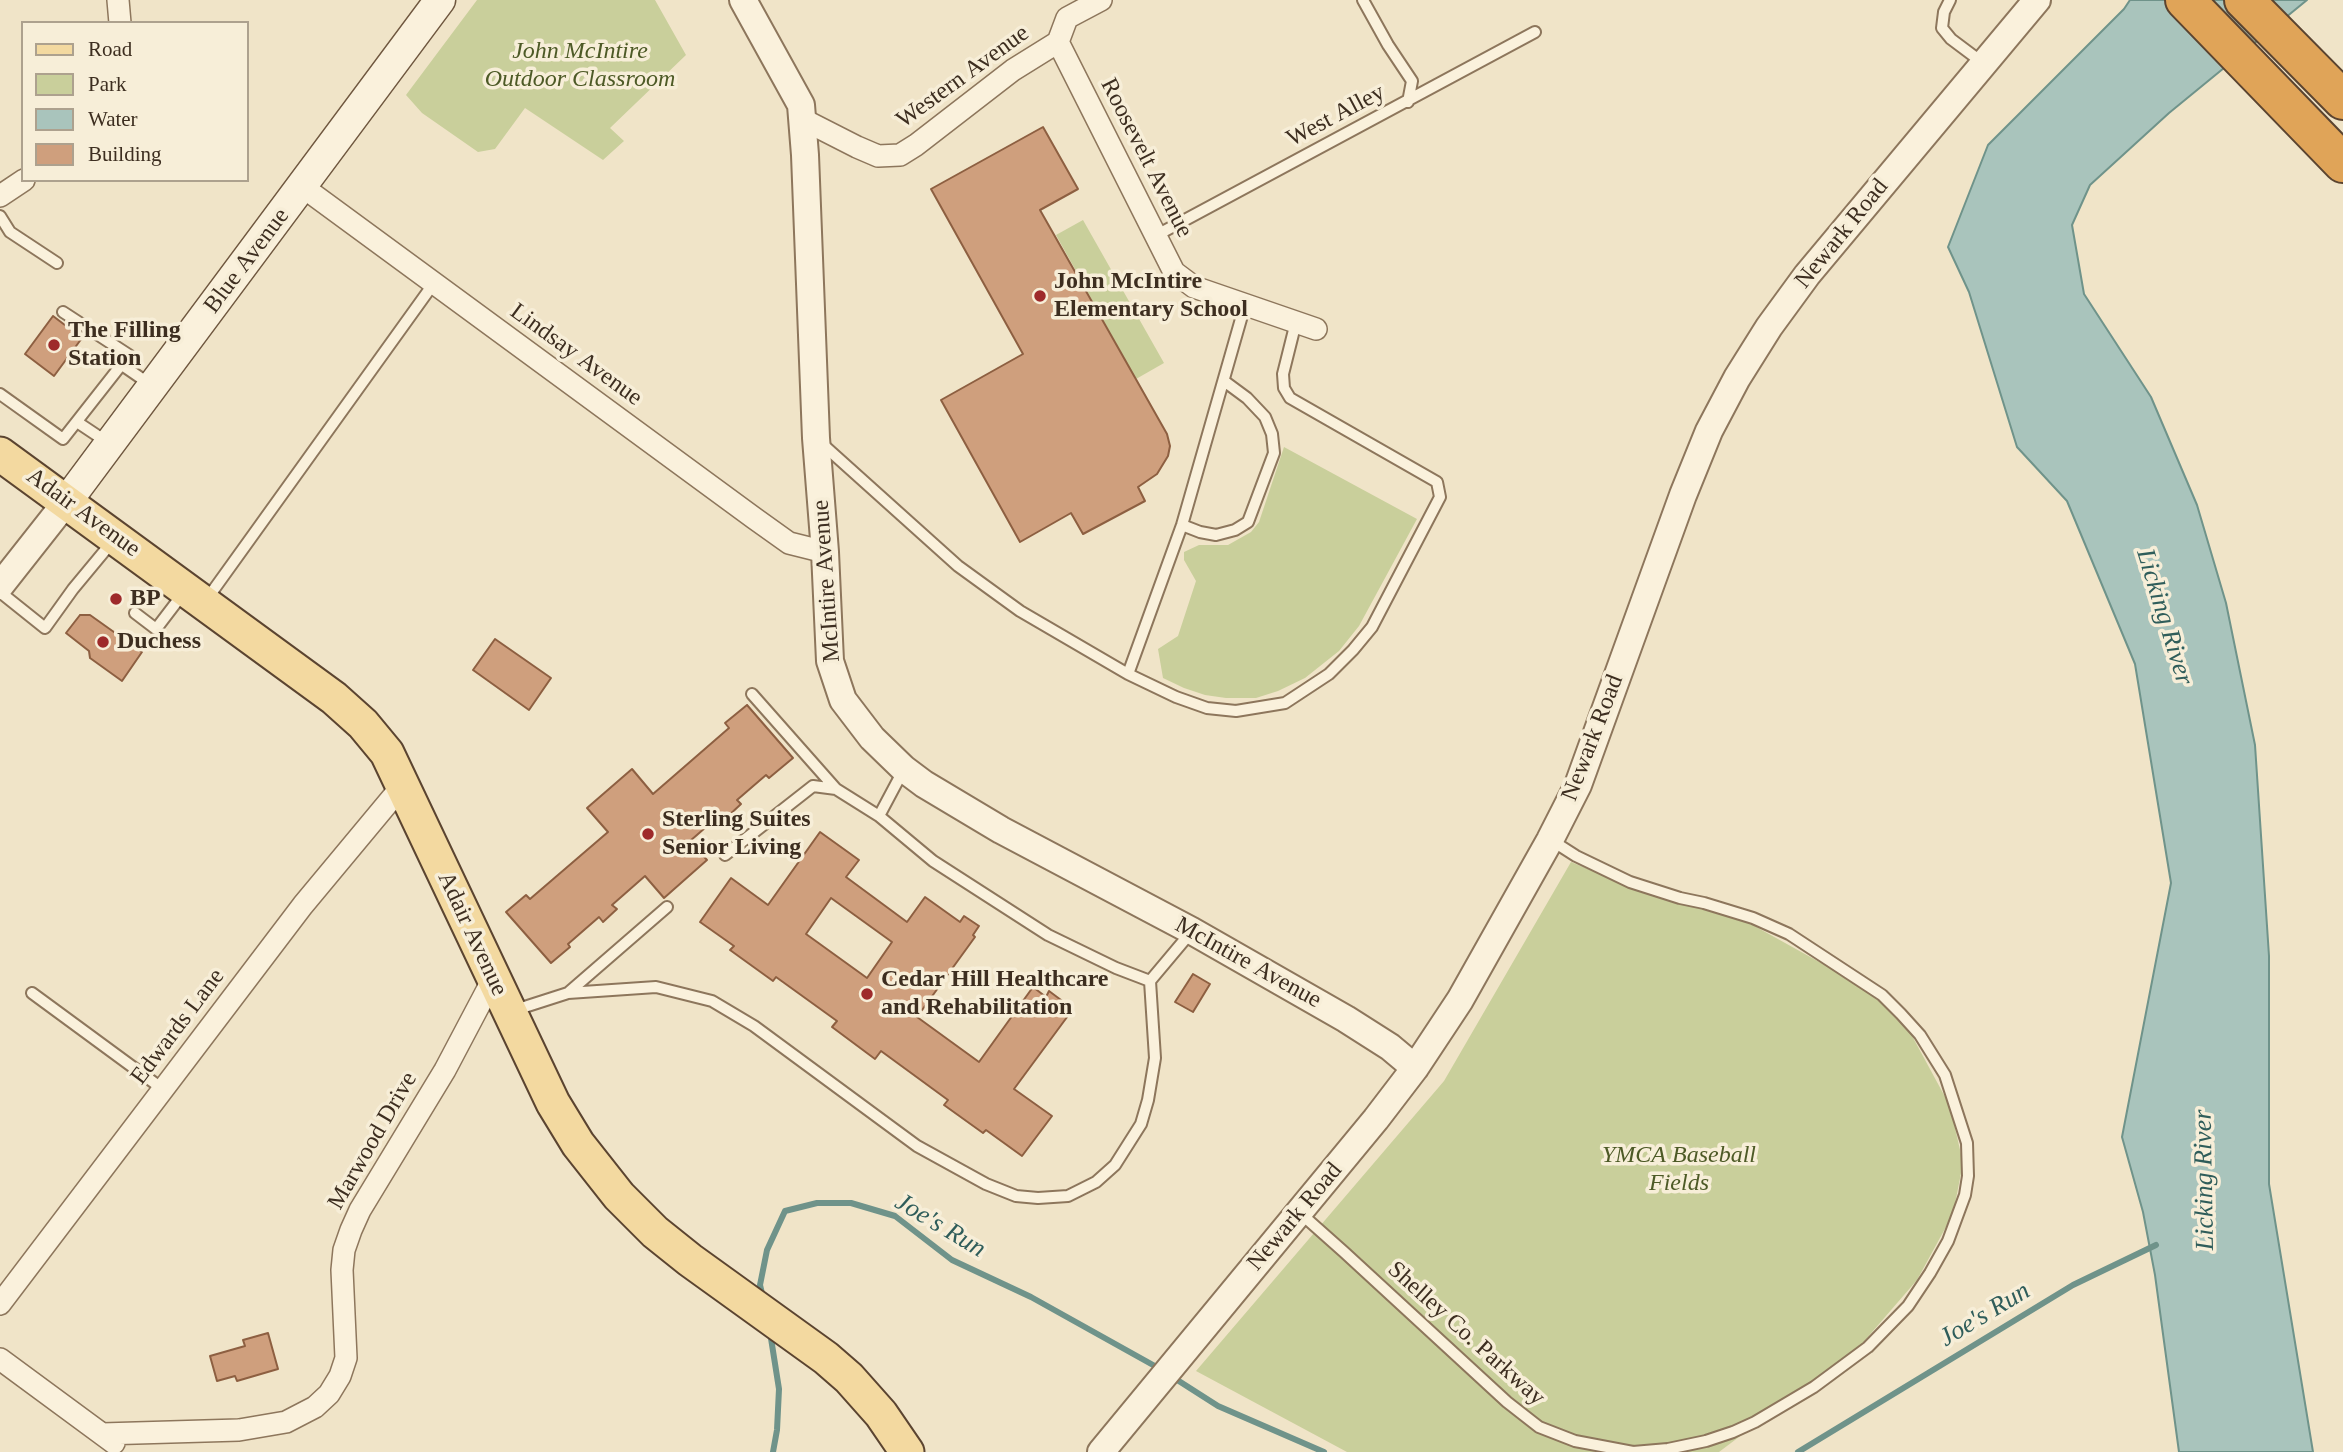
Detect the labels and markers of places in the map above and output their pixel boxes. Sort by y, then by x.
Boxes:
place label: John McIntire Elementary School [1054,268,1248,324]
marker: John McIntire Elementary School [1032,288,1048,304]
place label: The Filling Station [68,317,181,373]
marker: The Filling Station [46,337,62,353]
place label: BP [130,585,161,613]
marker: BP [108,591,124,607]
place label: Duchess [117,628,201,656]
marker: Duchess [95,634,111,650]
place label: Sterling Suites Senior Living [662,806,811,862]
marker: Sterling Suites Senior Living [640,826,656,842]
place label: Cedar Hill Healthcare and Rehabilitation [881,966,1109,1022]
marker: Cedar Hill Healthcare and Rehabilitation [859,986,875,1002]

